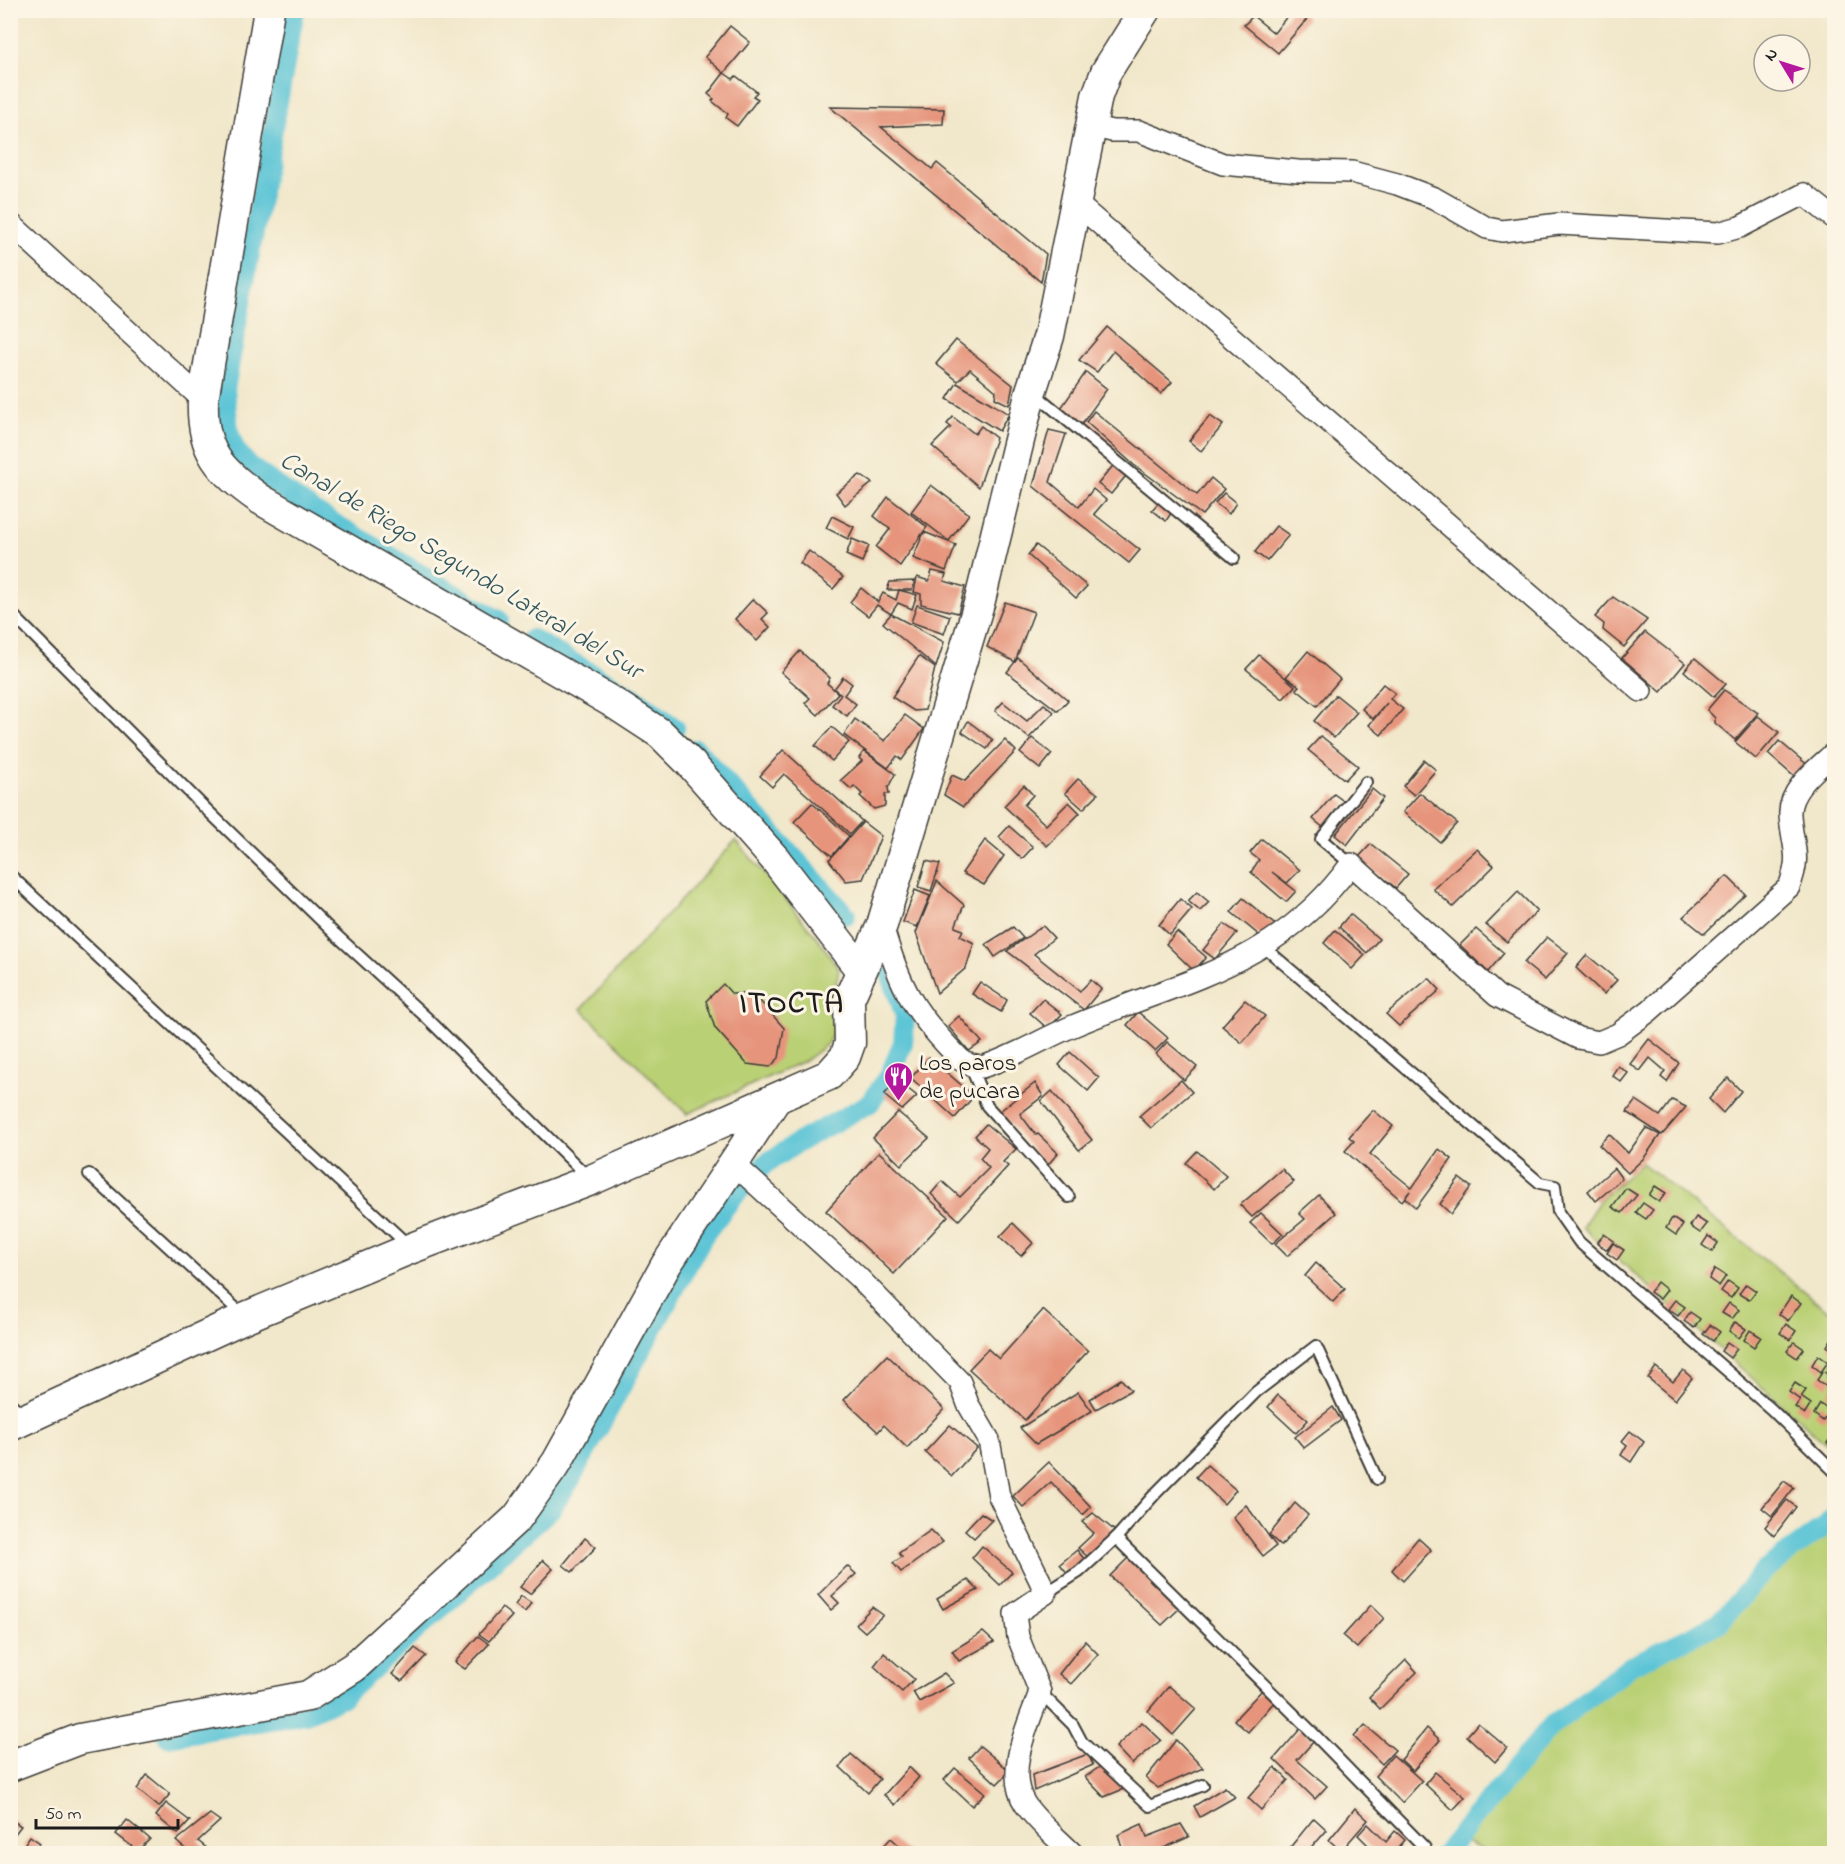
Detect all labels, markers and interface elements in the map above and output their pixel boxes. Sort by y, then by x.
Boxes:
north arrow [1752,33,1812,93]
text: N [1759,43,1785,67]
water label: Canal de Riego Segundo Lateral del Sur [272,443,652,692]
district label: ITOCTA [739,983,845,1027]
place label: Los paros de pucara [919,1047,1020,1110]
restaurant icon: Los paros de pucara [882,1060,914,1102]
scale bar [36,1792,178,1830]
text: 50 m [45,1802,82,1828]

